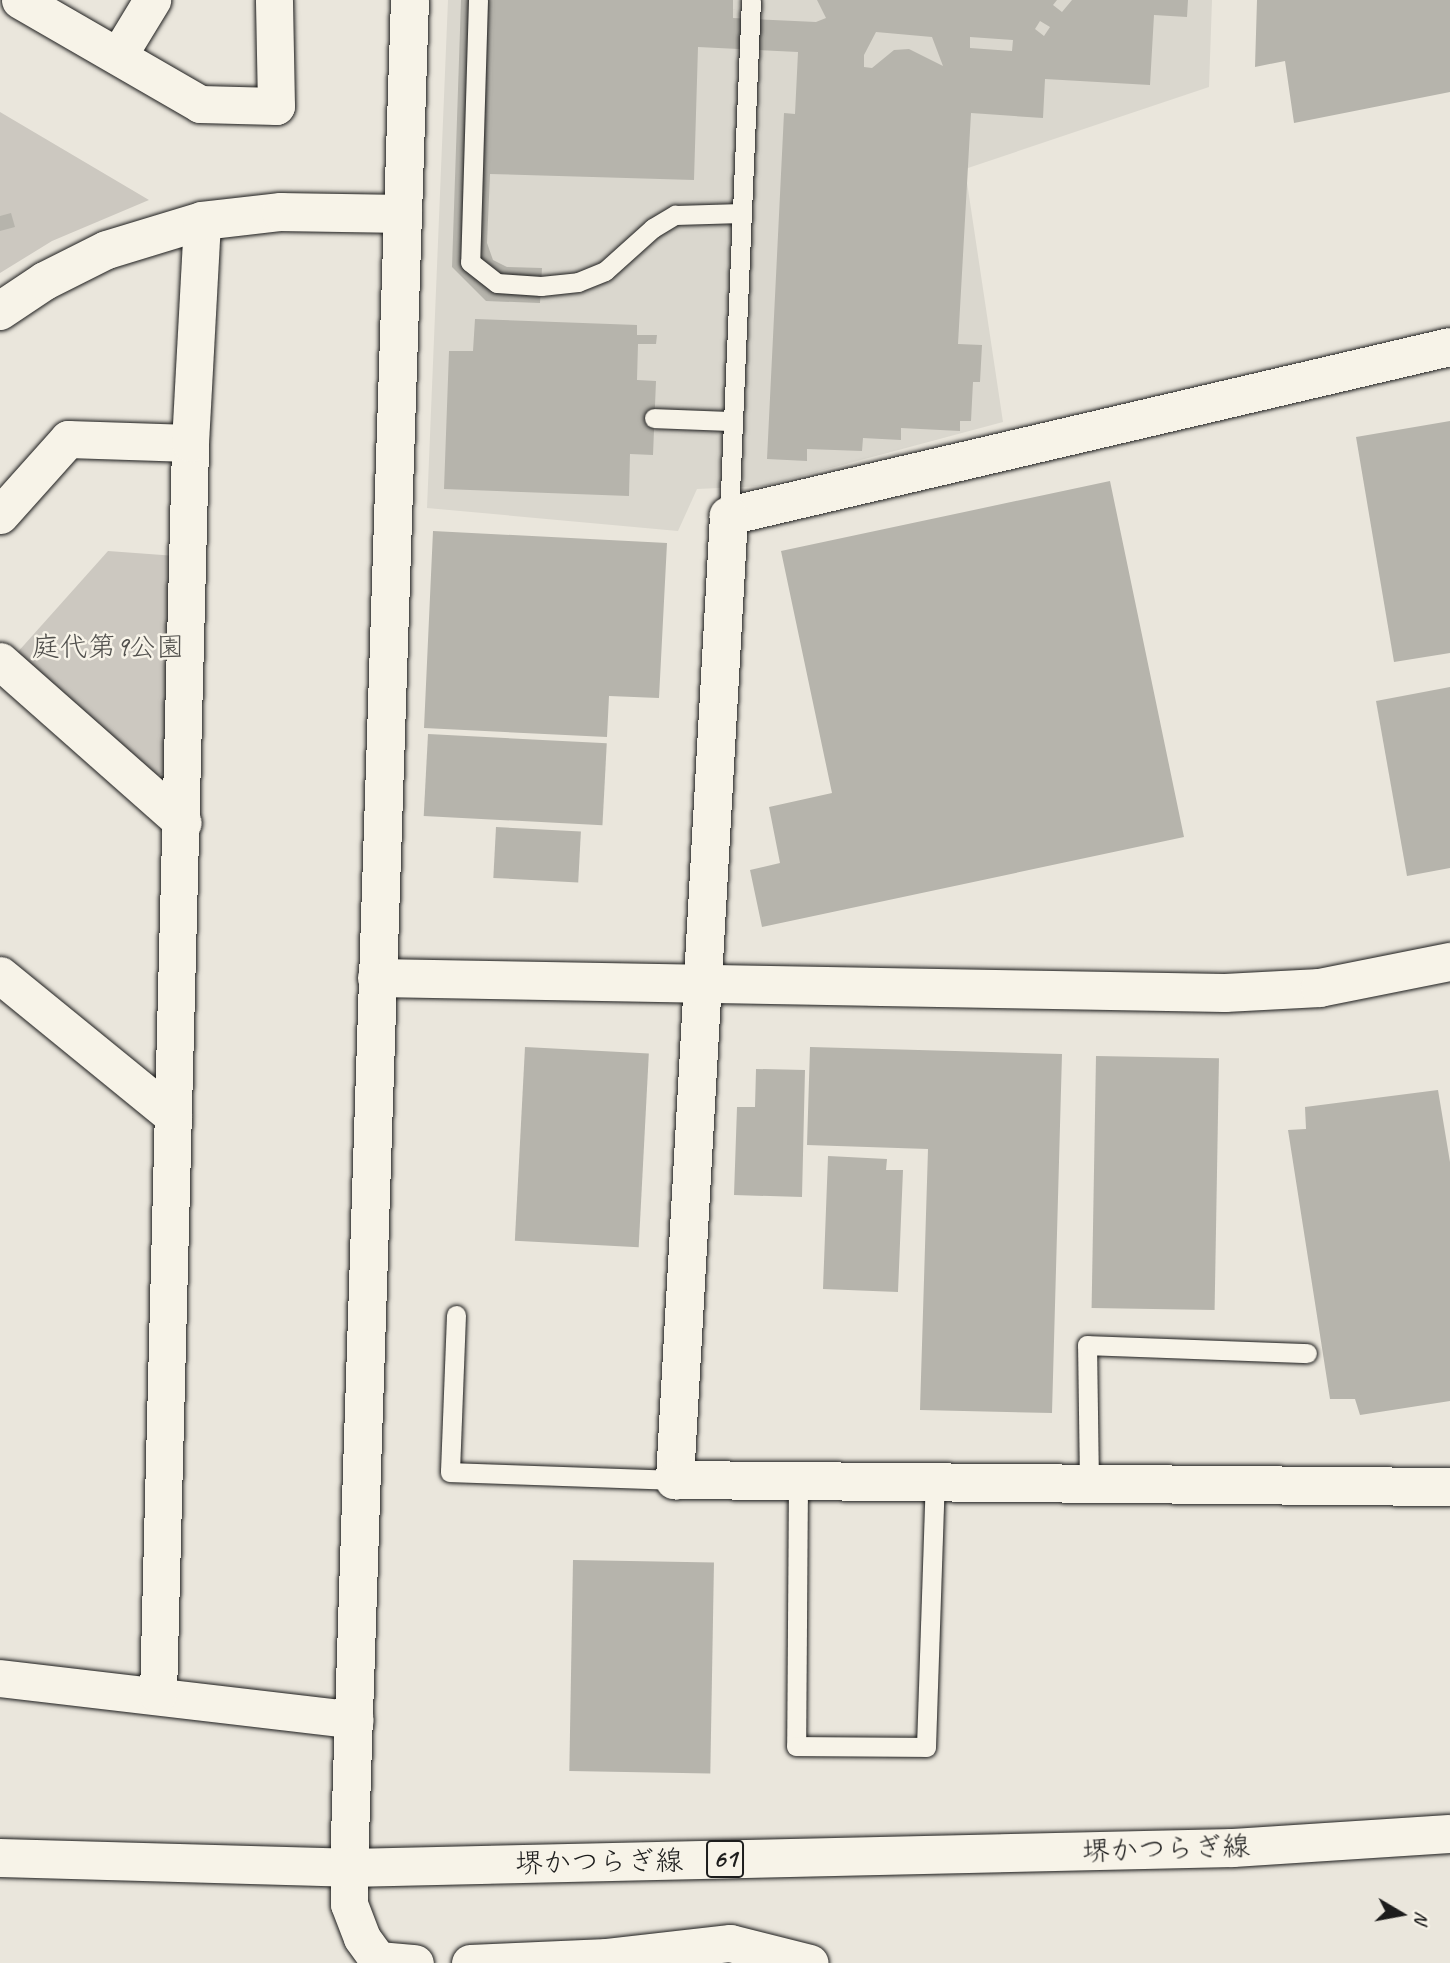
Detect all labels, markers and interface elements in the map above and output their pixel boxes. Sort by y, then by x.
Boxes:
park label: 庭代第9公園 [32,630,184,664]
street label: 堺かつらぎ線 [1081,1829,1251,1869]
road number: 61 [706,1836,744,1882]
street label: 堺かつらぎ線 [515,1844,683,1880]
north arrow [1366,1879,1436,1949]
text: N [1409,1910,1435,1926]

